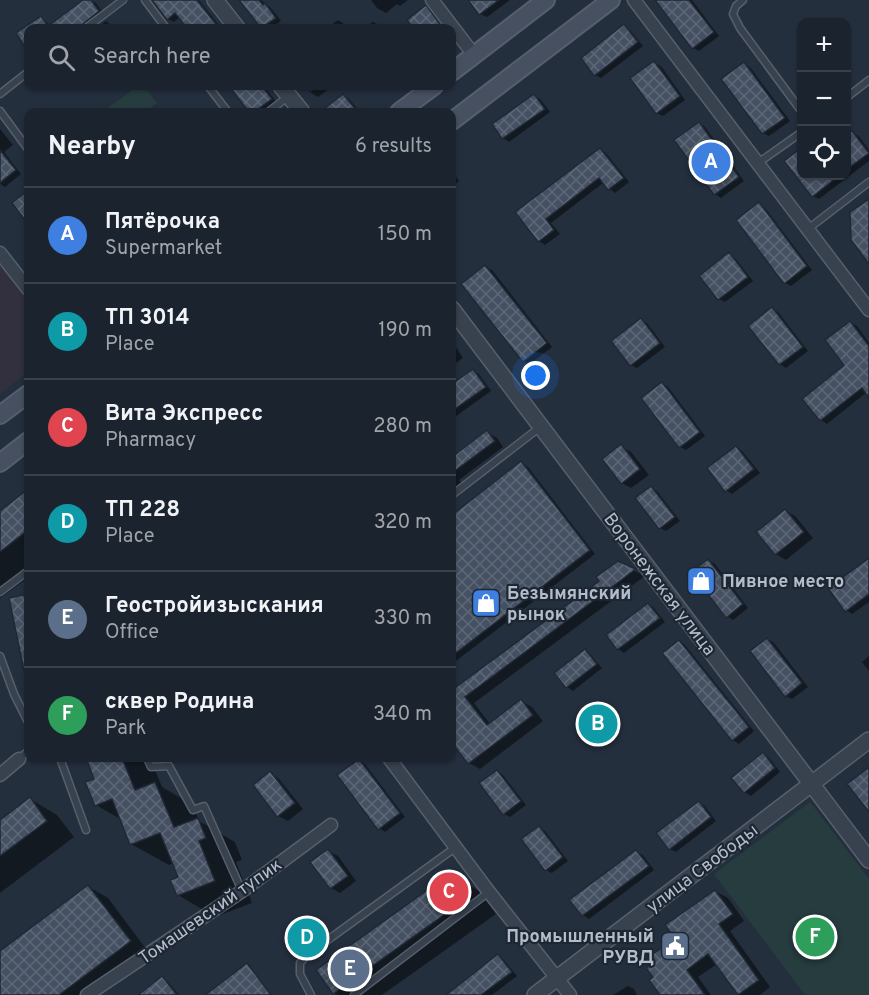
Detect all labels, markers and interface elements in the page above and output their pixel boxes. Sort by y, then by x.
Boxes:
map controls [797,18,851,180]
button: + [797,18,851,72]
search box [24,24,456,90]
icon: search [45,41,78,74]
text: Search here [93,44,211,71]
button: − [797,72,851,126]
button: locate [797,126,851,180]
text: Nearby [48,131,136,164]
text: 6 results [355,134,432,160]
pin: A [692,140,730,184]
text: Пятёрочка [105,209,220,236]
text: A [60,222,75,248]
text: 150 m [378,222,432,248]
text: Supermarket [105,236,222,262]
text: ТП 3014 [105,305,190,332]
text: B [61,318,74,344]
text: 190 m [378,318,432,344]
text: Place [105,332,155,358]
your location [521,361,550,390]
text: Вита Экспресс [105,401,263,428]
text: C [61,414,74,440]
text: 280 m [373,414,432,440]
text: Pharmacy [105,428,196,454]
text: ТП 228 [105,497,180,524]
street label: Воронежская улица [598,509,720,661]
text: D [60,510,75,536]
text: 320 m [374,510,432,536]
text: Place [105,524,155,550]
shop icon: Пивное место [685,565,717,597]
place label: Пивное место [722,571,844,594]
place label: Безымянский рынок [507,583,631,627]
shop icon: Безымянский рынок [470,587,502,619]
text: Геостройизыскания [105,593,324,620]
text: E [61,606,74,632]
text: 330 m [374,606,432,632]
text: Office [105,620,159,646]
text: сквер Родина [105,689,254,716]
text: F [62,702,73,728]
text: 340 m [373,702,432,728]
pin: B [578,702,618,746]
text: Park [105,716,146,742]
street label: улица Свободы [642,820,763,919]
street label: Томашевский тупик [135,854,287,970]
pin: C [430,870,468,914]
pin: F [796,914,834,960]
pin: D [288,916,326,960]
place label: Промышленный РУВД [506,926,654,970]
public building icon: Промышленный РУВД [659,930,691,962]
pin: E [330,946,370,992]

